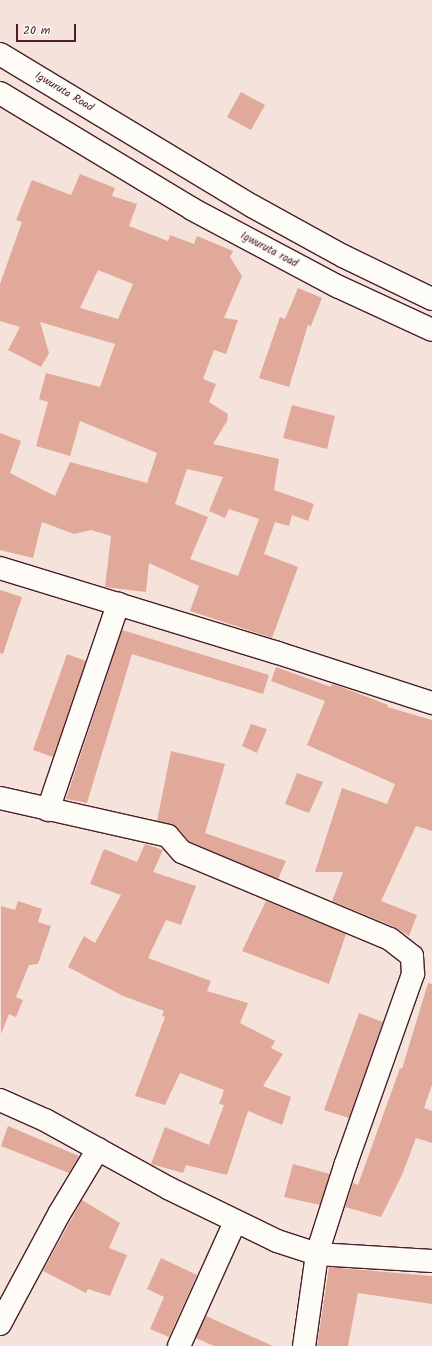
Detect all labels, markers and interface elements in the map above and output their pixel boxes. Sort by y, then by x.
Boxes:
scale bar [18,16,78,42]
text: 20 m [23,21,50,40]
street label: Igwuruta Road [32,69,96,115]
street label: Igwuruta road [238,229,300,271]

